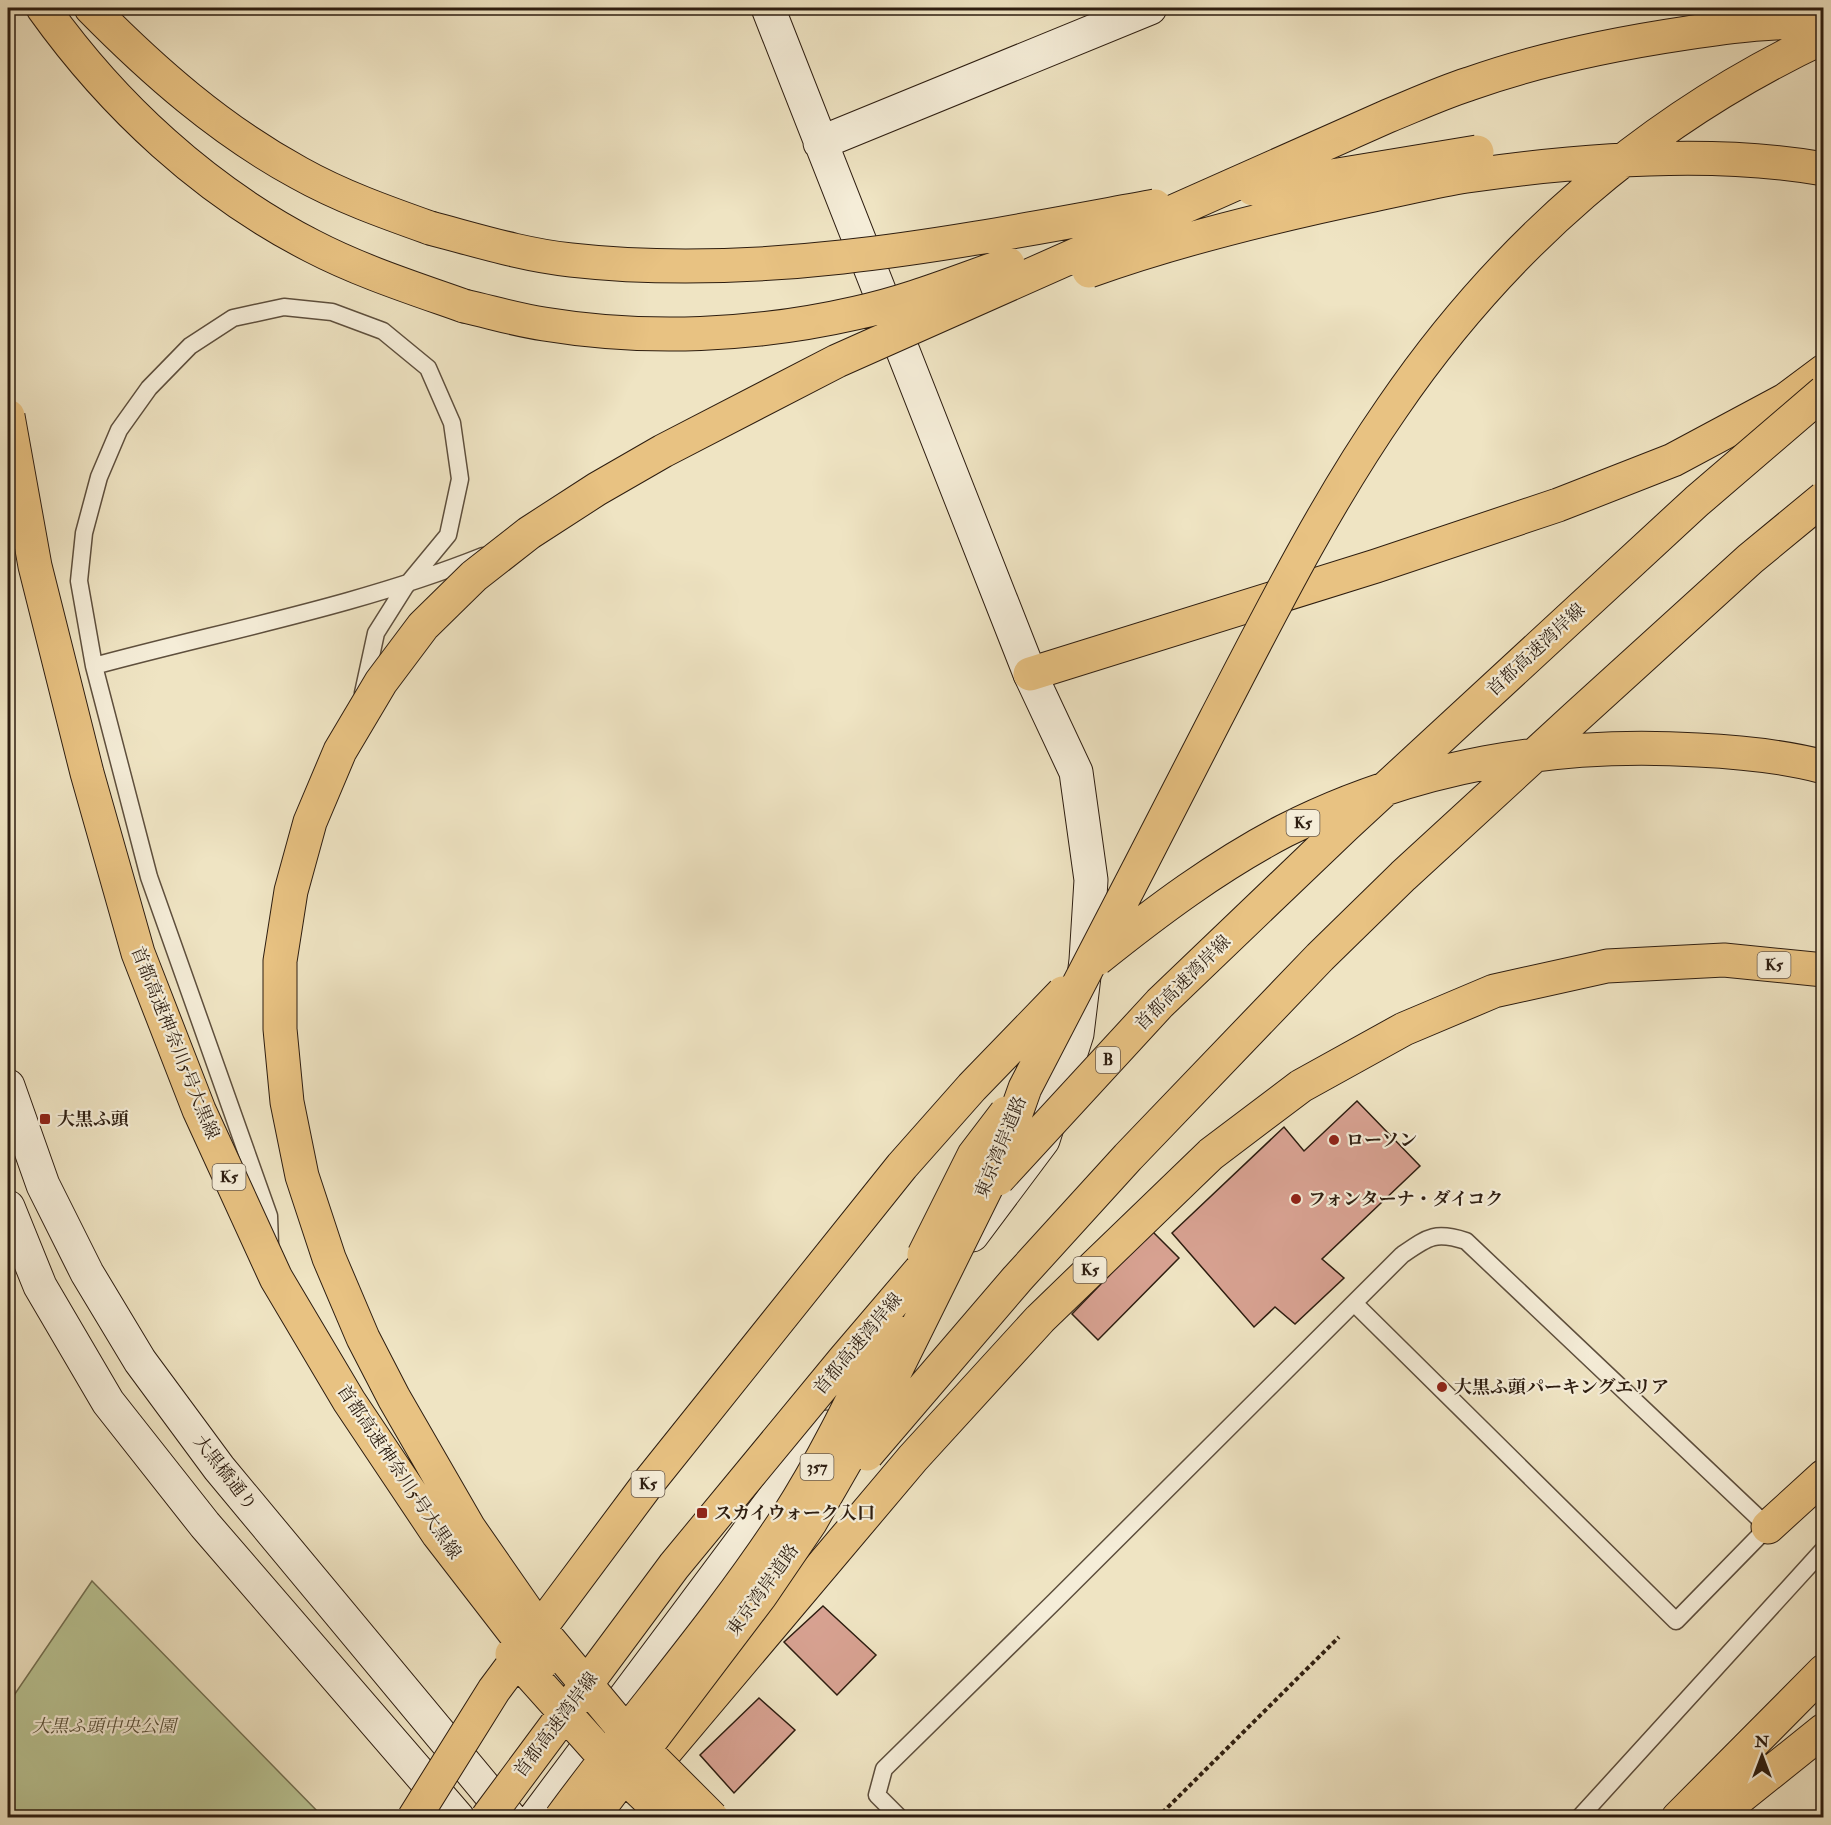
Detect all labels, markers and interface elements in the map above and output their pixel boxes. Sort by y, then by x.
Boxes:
street label: 首都高速湾岸線 [1482,599,1590,701]
road number: K5 [1286,810,1320,836]
street label: 首都高速湾岸線 [1130,930,1236,1036]
street label: 首都高速神奈川5号大黒線 [126,943,224,1143]
road number: K5 [1758,952,1790,978]
road number: B [1096,1047,1120,1073]
street label: 東京湾岸道路 [970,1093,1032,1201]
place label: 大黒ふ頭 [57,1108,129,1131]
marker: 大黒ふ頭 [38,1112,52,1126]
place label: ローソン [1346,1129,1417,1152]
marker: ローソン [1327,1133,1341,1147]
road number: K5 [212,1164,246,1190]
place label: フォンターナ・ダイコク [1308,1188,1503,1211]
marker: フォンターナ・ダイコク [1289,1192,1303,1206]
road number: K5 [1074,1257,1106,1283]
street label: 首都高速湾岸線 [809,1288,907,1400]
place label: 大黒ふ頭パーキングエリア [1454,1376,1669,1399]
street label: 首都高速神奈川5号大黒線 [332,1380,466,1564]
marker: 大黒ふ頭パーキングエリア [1435,1380,1449,1394]
street label: 大黒橋通り [188,1430,262,1516]
road number: 357 [800,1454,834,1480]
road number: K5 [632,1471,664,1497]
place label: スカイウォーク入口 [714,1502,875,1525]
marker: スカイウォーク入口 [695,1506,709,1520]
street label: 東京湾岸道路 [722,1540,804,1640]
street label: 首都高速湾岸線 [509,1668,603,1782]
park label: 大黒ふ頭中央公園 [32,1715,179,1738]
north arrow [1732,1726,1792,1786]
text: N [1754,1732,1770,1752]

